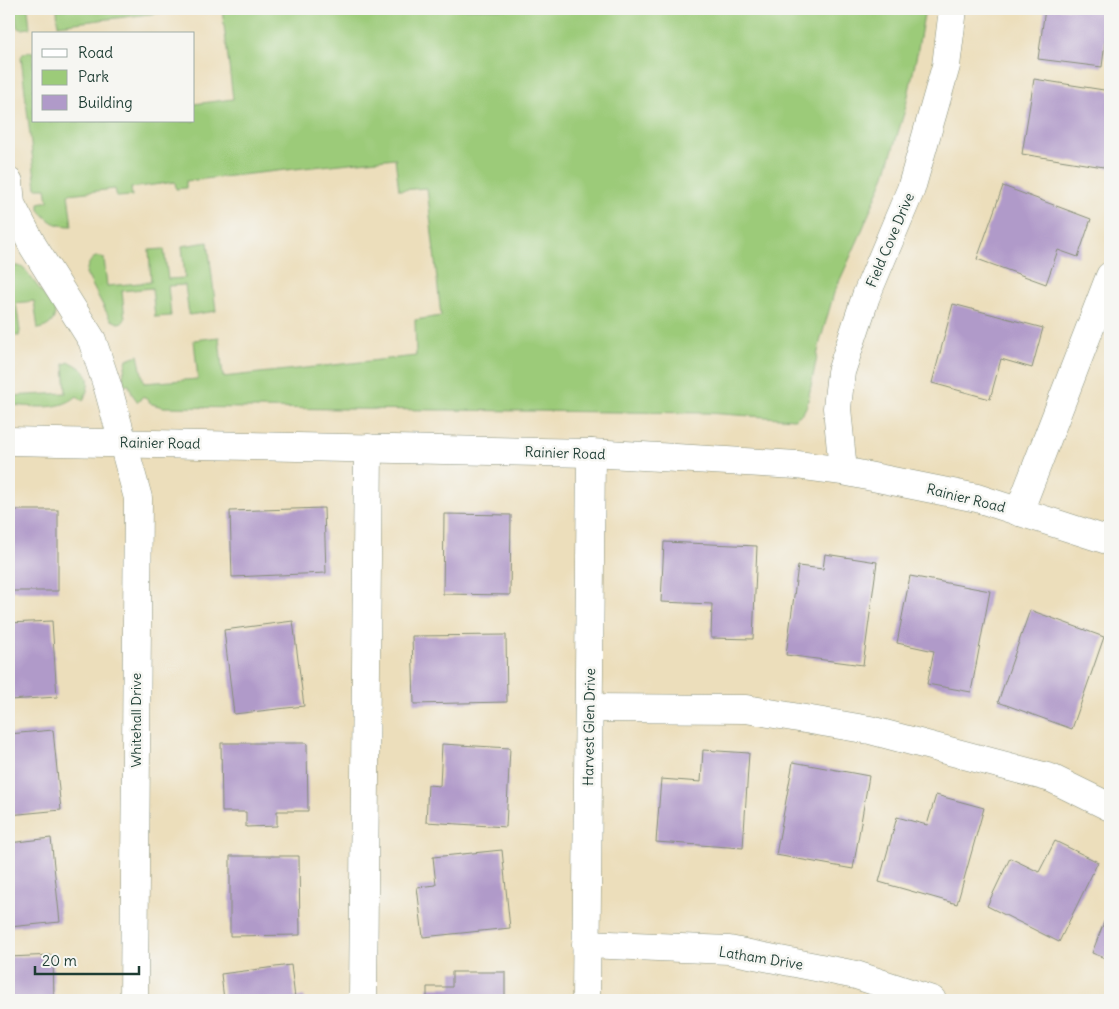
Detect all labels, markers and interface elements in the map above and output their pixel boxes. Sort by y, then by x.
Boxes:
legend [32,32,195,122]
text: Road [78,43,113,62]
text: Park [78,67,109,86]
text: Building [78,93,133,112]
street label: Field Cove Drive [862,190,918,290]
street label: Rainier Road [120,433,200,453]
street label: Rainier Road [524,443,606,463]
street label: Rainier Road [925,480,1007,516]
street label: Harvest Glen Drive [579,668,599,786]
street label: Whitehall Drive [127,673,145,767]
street label: Latham Drive [718,942,804,974]
scale bar [35,944,139,976]
text: 20 m [42,951,77,970]

